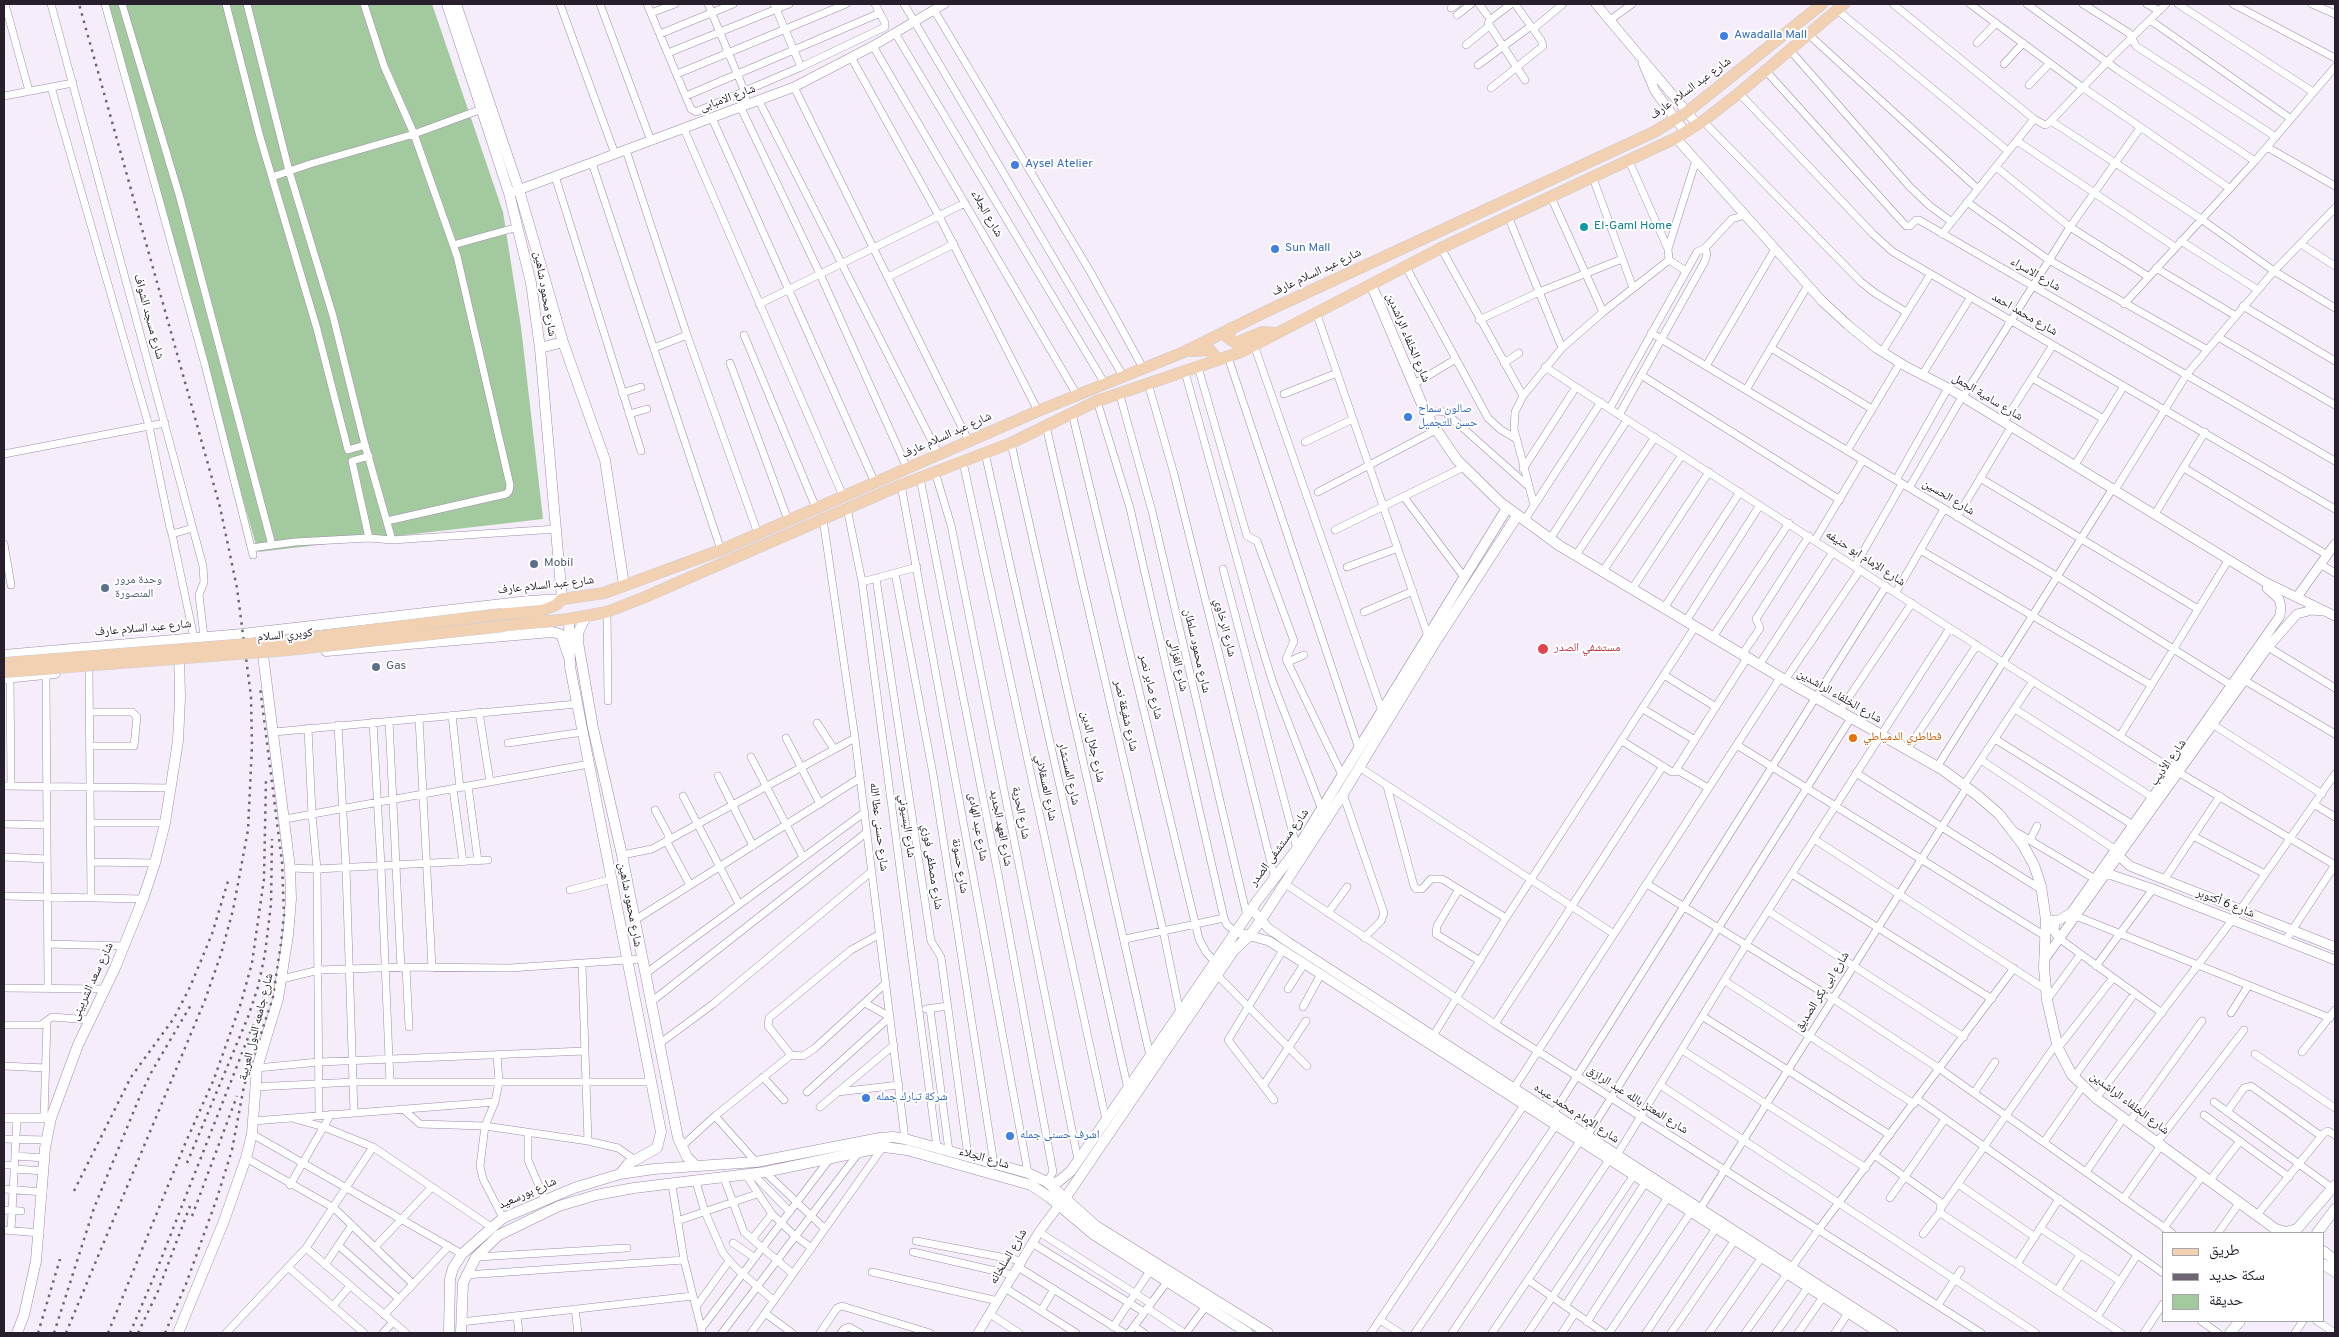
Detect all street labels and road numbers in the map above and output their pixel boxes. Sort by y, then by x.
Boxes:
street label: شارع عبد السلام عارف [1648,55,1734,123]
street label: شارع الامبابى [698,82,758,116]
street label: شارع الجلاء [967,188,1005,240]
street label: شارع عبد السلام عارف [1270,246,1364,300]
street label: شارع محمود شاهين [529,250,559,338]
street label: شارع الاسراء [2007,255,2063,295]
street label: شارع مسجد الشواف [130,273,166,361]
street label: شارع محمد احمد [1988,290,2060,340]
street label: شارع الخلفاء الراشدين [1382,291,1432,385]
street label: شارع سامية الجمل [1949,371,2025,425]
street label: شارع عبد السلام عارف [900,410,994,462]
street label: شارع الحسين [1919,477,1977,519]
street label: شارع الإمام ابو حنيفه [1822,528,1908,590]
street label: شارع عبد السلام عارف [497,574,595,598]
street label: شارع الرخاوي [1210,597,1238,659]
street label: شارع محمود سلطان [1179,608,1213,694]
street label: شارع عبد السلام عارف [94,618,192,640]
street label: كوبري السلام [257,626,313,646]
street label: شارع الغزالى [1164,637,1190,693]
street label: شارع صابر نصر [1135,653,1165,721]
street label: شارع الخلفاء الراشدين [1794,667,1884,727]
street label: شارع شفيقة نصر [1110,679,1140,753]
street label: شارع جلال الدين [1077,710,1107,784]
street label: شارع الأديب [2148,737,2190,789]
street label: شارع المستشار [1054,741,1082,807]
street label: شارع العسقلاني [1031,754,1059,822]
street label: شارع حسنى عطا الله [865,782,891,872]
street label: شارع الحرية [1008,785,1032,841]
street label: شارع العهد الجديد [985,788,1015,868]
street label: شارع عبد الهادى [964,792,990,862]
street label: شارع البسيوني [894,793,918,859]
street label: شارع مستشفى الصدر [1247,807,1313,889]
street label: شارع مصطفى فوزي [917,823,945,911]
street label: شارع حسونة [948,837,970,895]
street label: شارع محمود شاهين [614,862,644,948]
street label: شارع 6 أكتوبر [2194,886,2256,922]
street label: شارع سعد الشربينى [69,941,117,1023]
street label: شارع ابى بكر الصديق [1793,949,1853,1035]
street label: شارع جامعه الدول العربية [237,972,277,1082]
street label: شارع المعتز بالله عبد الرازق [1584,1064,1690,1138]
street label: شارع الخلفاء الراشدين [2087,1070,2171,1138]
street label: شارع الإمام محمد عبده [1531,1081,1621,1147]
street label: شارع الجلاء [957,1145,1011,1173]
street label: شارع بورسعيد [497,1175,559,1213]
street label: شارع السلخانه [987,1227,1031,1287]

